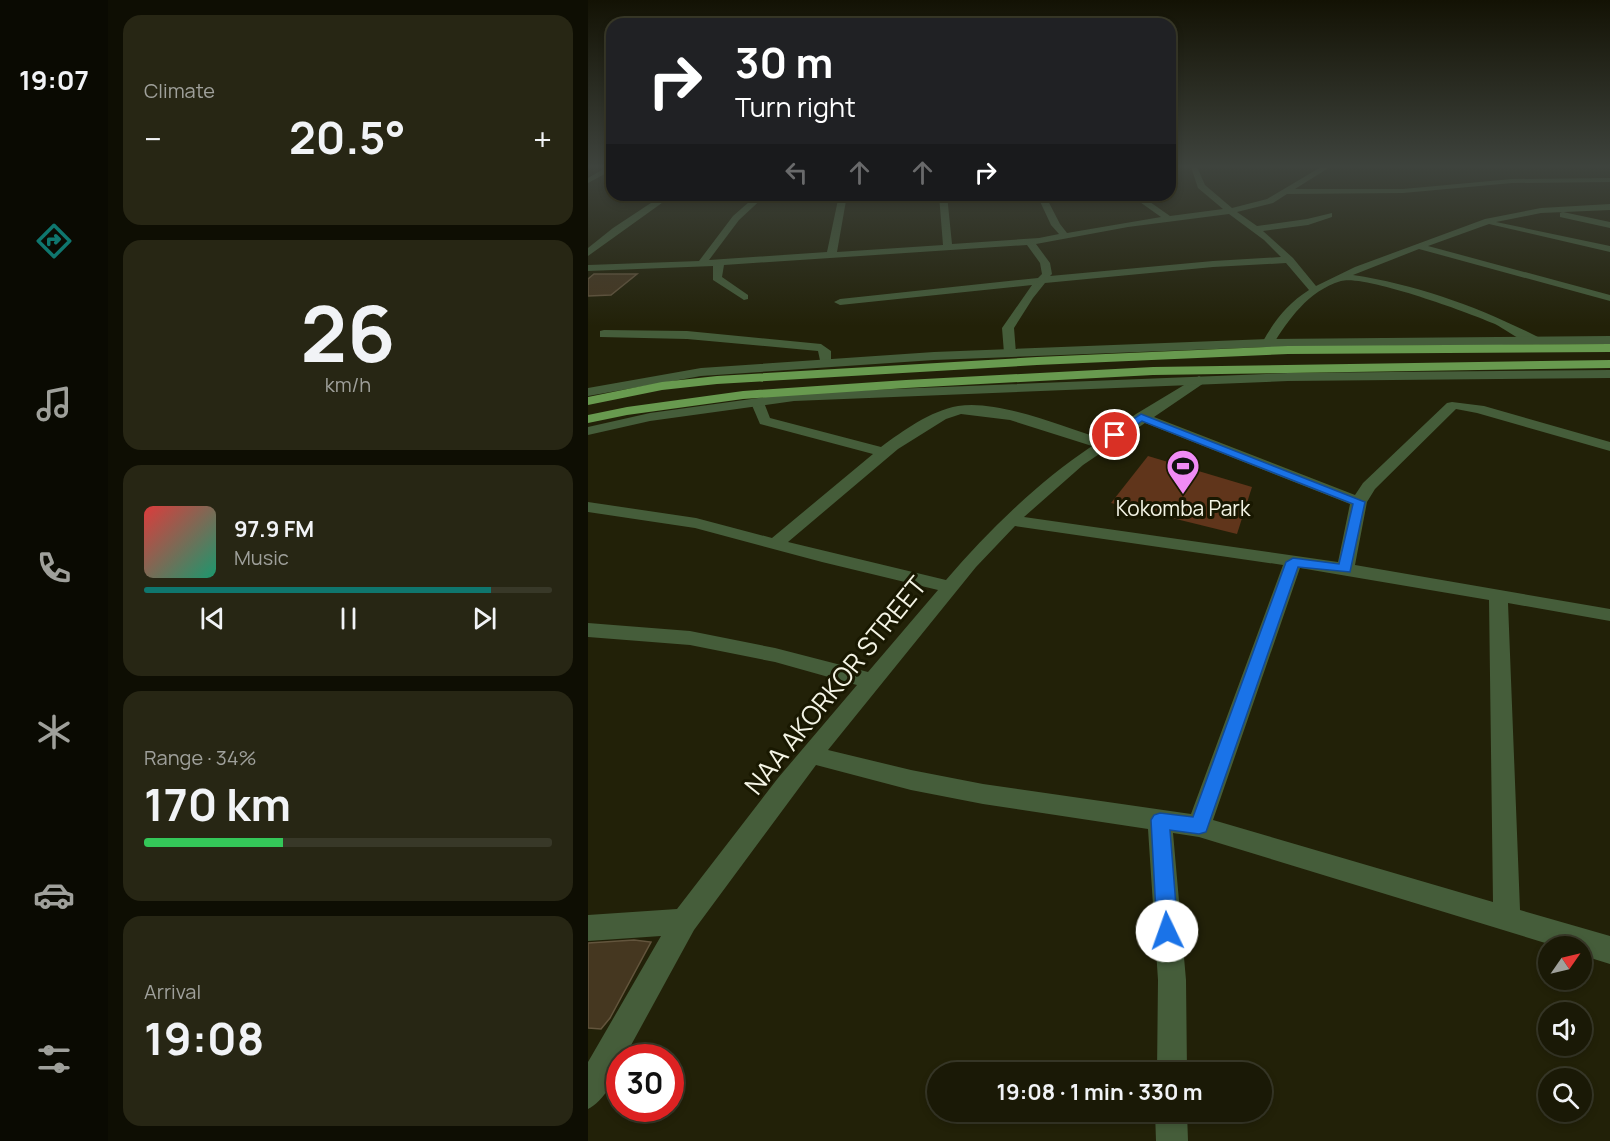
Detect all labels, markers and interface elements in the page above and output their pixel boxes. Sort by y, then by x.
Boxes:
text: 30 m [735,33,833,91]
icon: right [636,42,714,120]
text: 19:07 [19,61,89,98]
text: Climate [144,77,215,104]
text: Turn right [735,88,856,125]
text: 20.5° [289,106,406,168]
text: − [144,116,162,161]
text: + [533,116,552,161]
icon: left [780,156,813,189]
icon: ahead [843,156,876,189]
icon: ahead [906,156,939,189]
icon: right [969,156,1002,189]
icon: directions [33,220,75,262]
text: 26 [301,279,395,385]
text: km/h [325,371,371,398]
icon: music [33,383,75,425]
pin [1089,409,1140,460]
icon: arrive [1098,418,1131,451]
sports icon: Kokomba Park [1165,448,1201,495]
place label: Kokomba Park [1116,494,1251,522]
text: 97.9 FM [234,514,314,544]
text: Music [234,544,289,571]
icon: phone [33,547,75,589]
street label: NAA AKORKOR STREET [736,568,935,802]
icon: previous [196,602,229,635]
icon: pause [332,602,365,635]
icon: next [468,602,501,635]
icon: climate [33,711,75,753]
text: Range · 34% [144,744,257,771]
text: 170 km [144,773,291,835]
icon: car [33,874,75,916]
position arrow [1135,899,1199,963]
north arrow [1538,936,1592,990]
map controls [1538,936,1592,1122]
text: Arrival [144,978,201,1005]
button: sound [1538,1002,1592,1056]
text: 19:08 [144,1007,264,1069]
icon: filters [33,1038,75,1080]
speed limit sign: 30 [606,1044,684,1122]
button: search [1538,1068,1592,1122]
text: 19:08 · 1 min · 330 m [996,1077,1203,1107]

